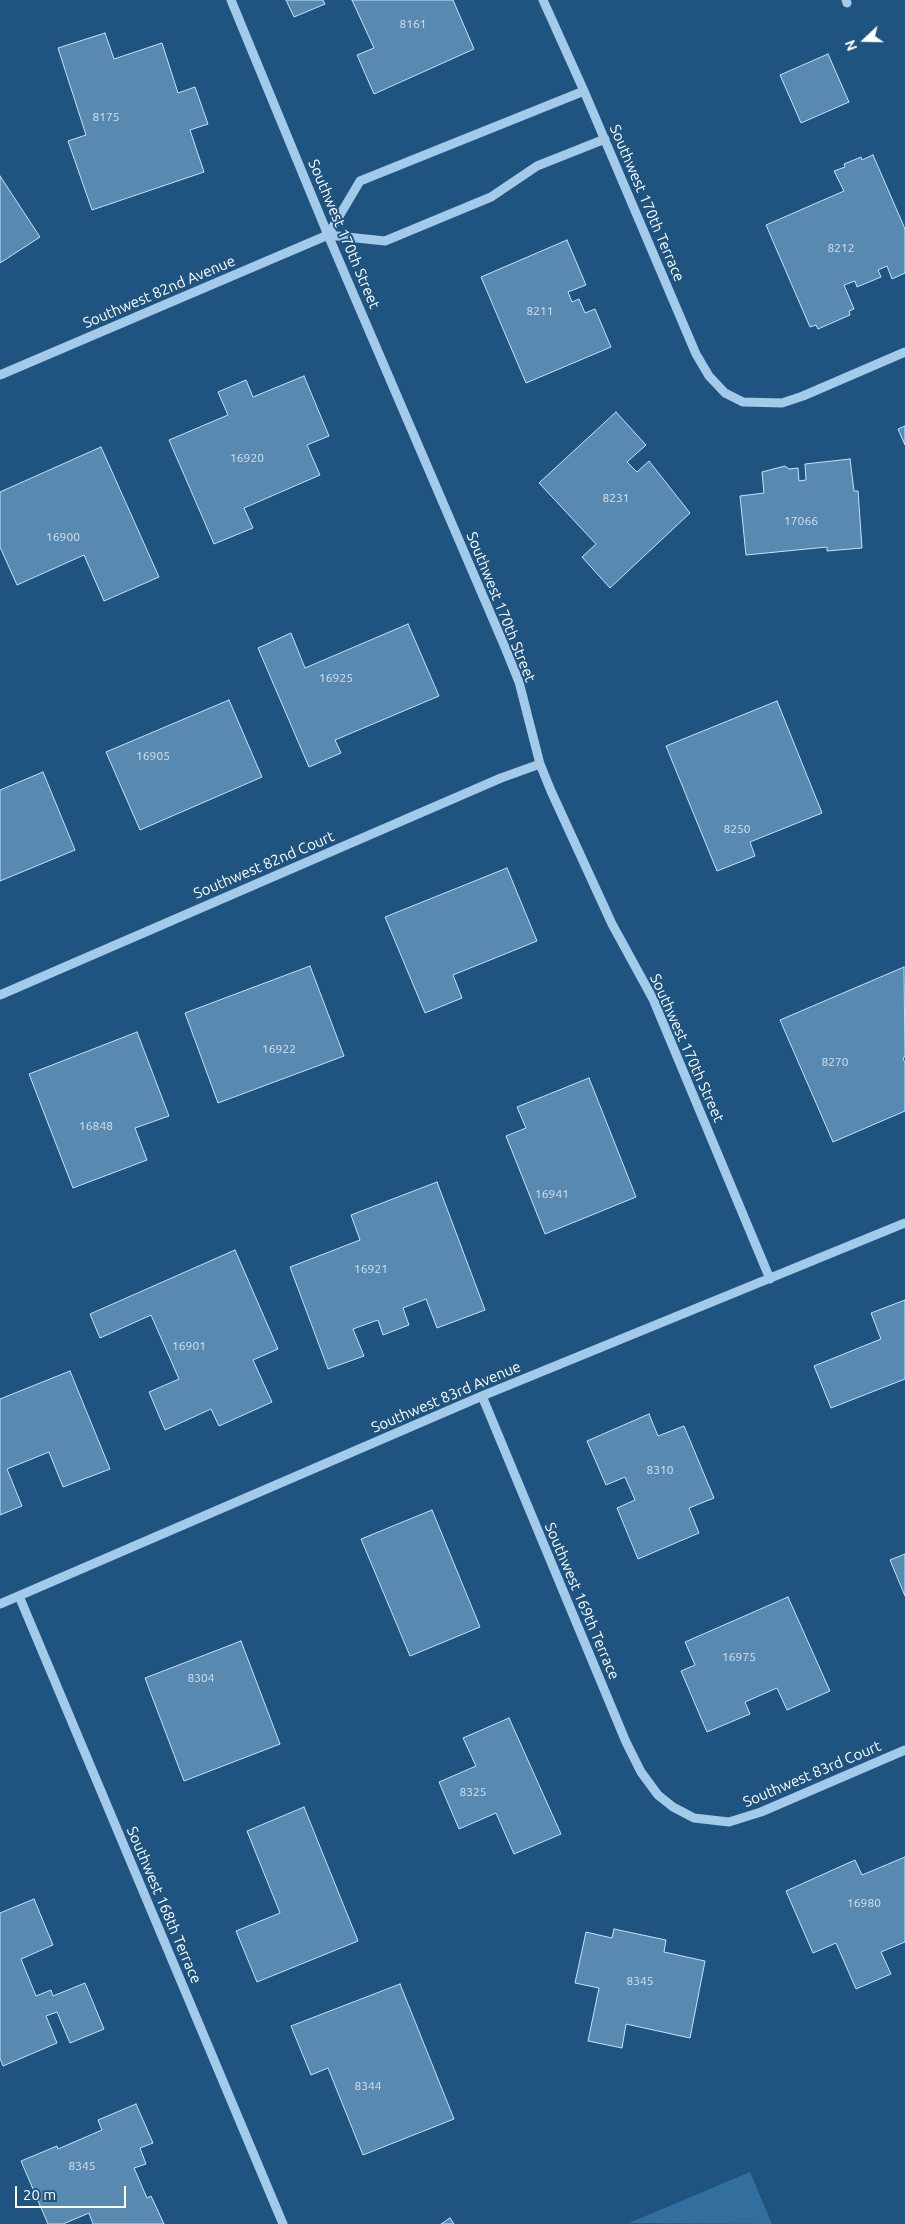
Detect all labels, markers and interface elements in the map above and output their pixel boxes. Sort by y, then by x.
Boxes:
north arrow [840,15,890,65]
house number: 8161 [399,17,427,31]
text: N [842,38,860,53]
house number: 8175 [92,110,120,124]
street label: Southwest 170th Terrace [606,122,688,284]
street label: Southwest 170th Street [304,157,384,311]
house number: 8212 [827,241,855,255]
street label: Southwest 82nd Avenue [80,252,238,332]
house number: 8211 [526,304,554,318]
house number: 16920 [230,451,264,465]
house number: 8231 [602,491,630,505]
house number: 17066 [784,514,818,528]
street label: Southwest 170th Street [463,529,539,685]
house number: 16900 [46,530,80,544]
house number: 16925 [319,671,353,685]
house number: 16905 [136,749,170,763]
house number: 8250 [723,822,751,836]
street label: Southwest 82nd Court [191,827,337,903]
street label: Southwest 170th Street [646,971,728,1125]
house number: 16922 [262,1042,296,1056]
house number: 8270 [821,1055,849,1069]
house number: 16848 [79,1119,113,1133]
house number: 16941 [535,1187,569,1201]
house number: 16921 [354,1262,388,1276]
house number: 16901 [172,1339,206,1353]
street label: Southwest 83rd Avenue [369,1357,523,1437]
house number: 8310 [646,1463,674,1477]
street label: Southwest 169th Terrace [541,1520,623,1682]
house number: 16975 [722,1650,756,1664]
house number: 8304 [187,1671,215,1685]
street label: Southwest 83rd Court [740,1737,884,1811]
house number: 8325 [459,1785,487,1799]
street label: Southwest 168th Terrace [123,1824,205,1986]
house number: 16980 [847,1896,881,1910]
house number: 8345 [626,1974,654,1988]
house number: 8344 [354,2079,382,2093]
house number: 8345 [68,2159,96,2173]
scale bar [18,2176,129,2208]
text: 20 m [23,2186,56,2203]

